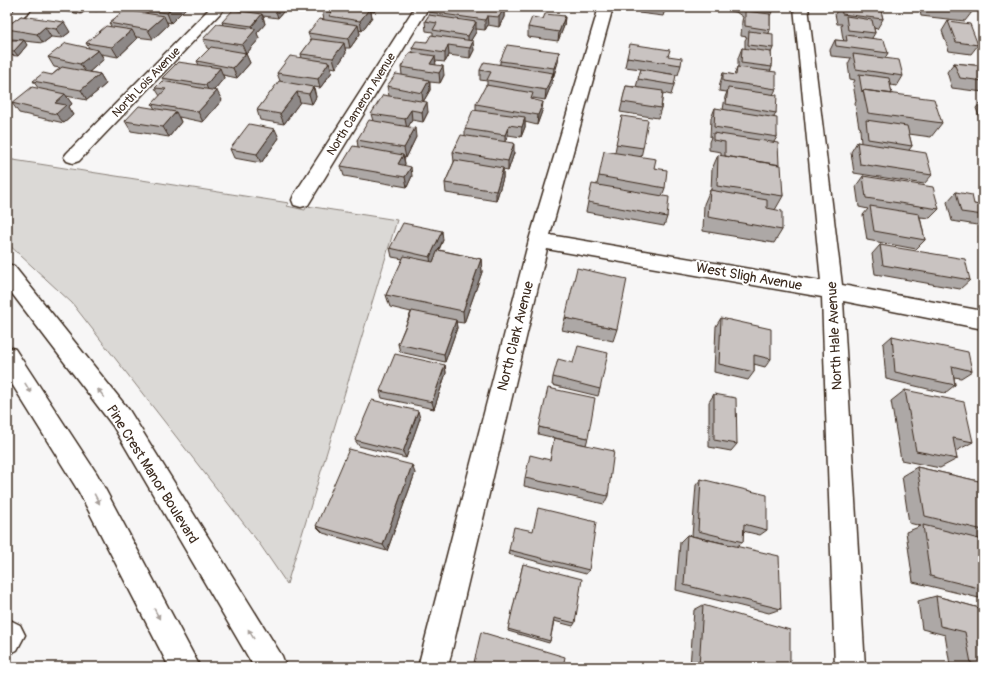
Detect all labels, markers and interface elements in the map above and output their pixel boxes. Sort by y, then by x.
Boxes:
street label: North Lois Avenue [109,44,184,121]
street label: North Cameron Avenue [324,50,399,158]
street label: West Sligh Avenue [694,259,803,294]
street label: North Clark Avenue [494,279,537,393]
street label: North Hale Avenue [823,281,846,391]
one-way arrow [25,382,32,394]
one-way arrow [97,387,106,398]
street label: Pine Crest Manor Boulevard [103,402,202,547]
one-way arrow [93,493,100,505]
one-way arrow [154,608,161,620]
one-way arrow [247,629,255,639]

